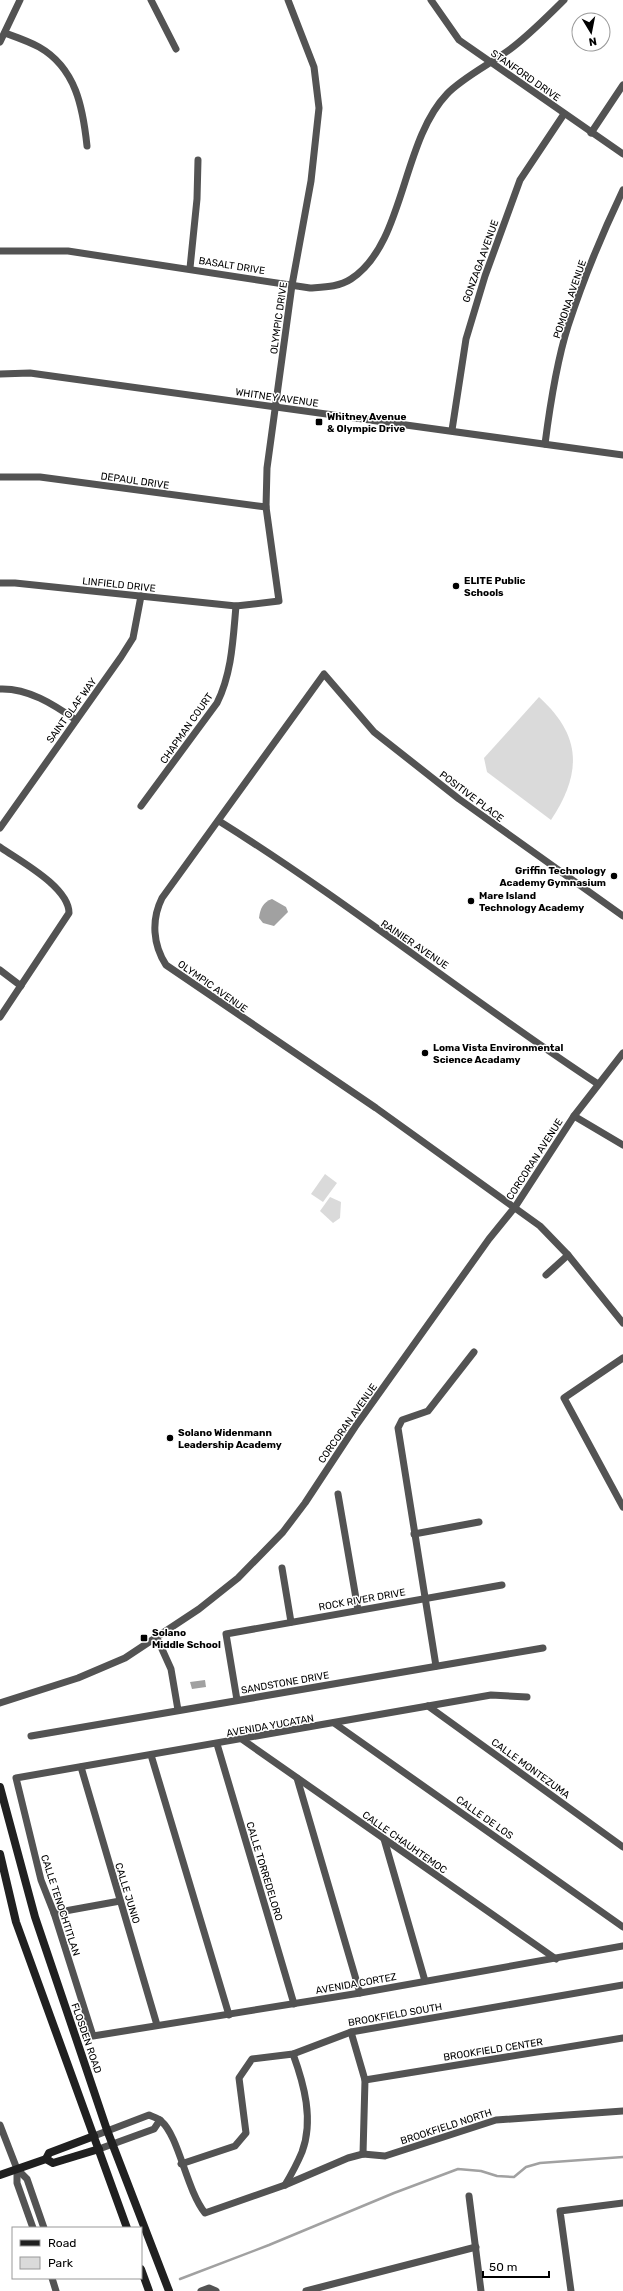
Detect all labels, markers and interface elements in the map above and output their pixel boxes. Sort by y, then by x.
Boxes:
north arrow [571,12,611,52]
text: N [588,34,598,48]
street label: STANFORD DRIVE [488,47,562,104]
street label: GONZAGA AVENUE [460,218,501,304]
street label: BASALT DRIVE [198,255,266,277]
street label: POMONA AVENUE [551,258,589,340]
street label: OLYMPIC DRIVE [268,281,290,355]
street label: WHITNEY AVENUE [234,386,319,410]
place label: Whitney Avenue & Olympic Drive [327,411,406,435]
marker: Whitney Avenue & Olympic Drive [314,417,324,427]
street label: DEPAUL DRIVE [100,470,170,492]
street label: LINFIELD DRIVE [82,575,156,595]
place label: ELITE Public Schools [464,575,526,599]
marker: ELITE Public Schools [451,581,461,591]
street label: SAINT OLAF WAY [44,675,100,746]
street label: CHAPMAN COURT [158,691,216,766]
street label: POSITIVE PLACE [437,769,506,825]
place label: Griffin Technology Academy Gymnasium [499,865,606,889]
marker: Griffin Technology Academy Gymnasium [609,871,619,881]
place label: Mare Island Technology Academy [479,890,584,914]
marker: Mare Island Technology Academy [466,896,476,906]
street label: RAINIER AVENUE [378,918,451,972]
street label: OLYMPIC AVENUE [175,958,250,1015]
place label: Loma Vista Environmental Science Acadamy [433,1042,563,1066]
marker: Loma Vista Environmental Science Acadamy [420,1048,430,1058]
street label: CORCORAN AVENUE [504,1117,566,1202]
street label: CORCORAN AVENUE [316,1381,380,1466]
place label: Solano Widenmann Leadership Academy [178,1427,282,1451]
marker: Solano Widenmann Leadership Academy [165,1433,175,1443]
street label: ROCK RIVER DRIVE [318,1586,407,1614]
place label: Solano Middle School [152,1627,221,1651]
marker: Solano Middle School [139,1633,149,1643]
street label: SANDSTONE DRIVE [240,1669,330,1697]
street label: AVENIDA YUCATAN [226,1712,315,1740]
street label: CALLE MONTEZUMA [489,1736,572,1802]
street label: CALLE DE LOS [454,1794,515,1842]
street label: CALLE CHAUHTEMOC [360,1809,449,1877]
street label: CALLE TORREDELORO [243,1820,285,1922]
street label: CALLE TENOCHTITLAN [38,1853,82,1958]
street label: CALLE JUNIO [112,1861,142,1925]
street label: AVENIDA CORTEZ [315,1971,398,1997]
street label: BROOKFIELD SOUTH [347,2001,443,2029]
street label: FLOSDEN ROAD [68,2002,104,2075]
street label: BROOKFIELD CENTER [443,2036,544,2064]
street label: BROOKFIELD NORTH [399,2106,494,2147]
legend [12,2227,142,2279]
text: Road [48,2236,76,2250]
scale bar [483,2253,549,2279]
text: Park [48,2256,74,2270]
text: 50 m [489,2260,517,2274]

